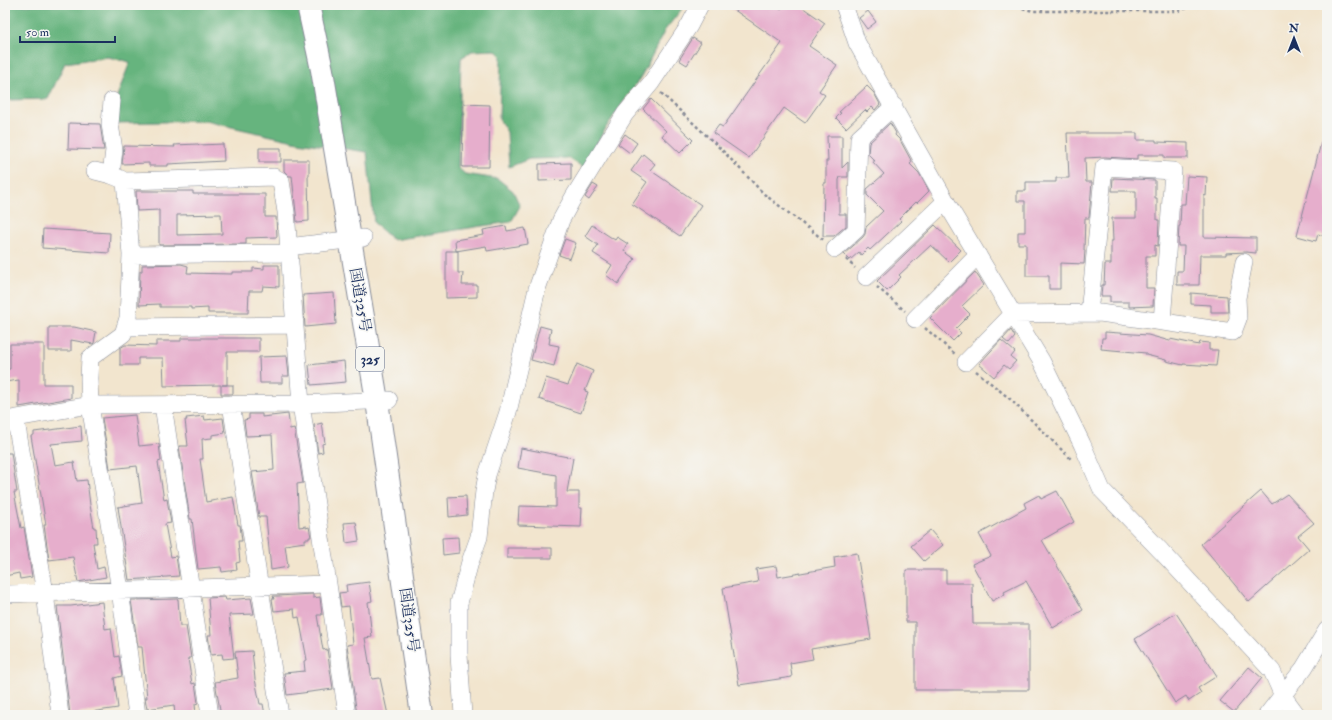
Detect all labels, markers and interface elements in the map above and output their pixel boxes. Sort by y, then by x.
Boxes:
scale bar [20,18,115,44]
north arrow [1274,18,1314,58]
text: N [1288,22,1300,35]
text: 50 m [26,25,50,40]
street label: 国道325号 [345,266,375,334]
road number: 325 [356,347,384,371]
street label: 国道325号 [395,587,423,653]

